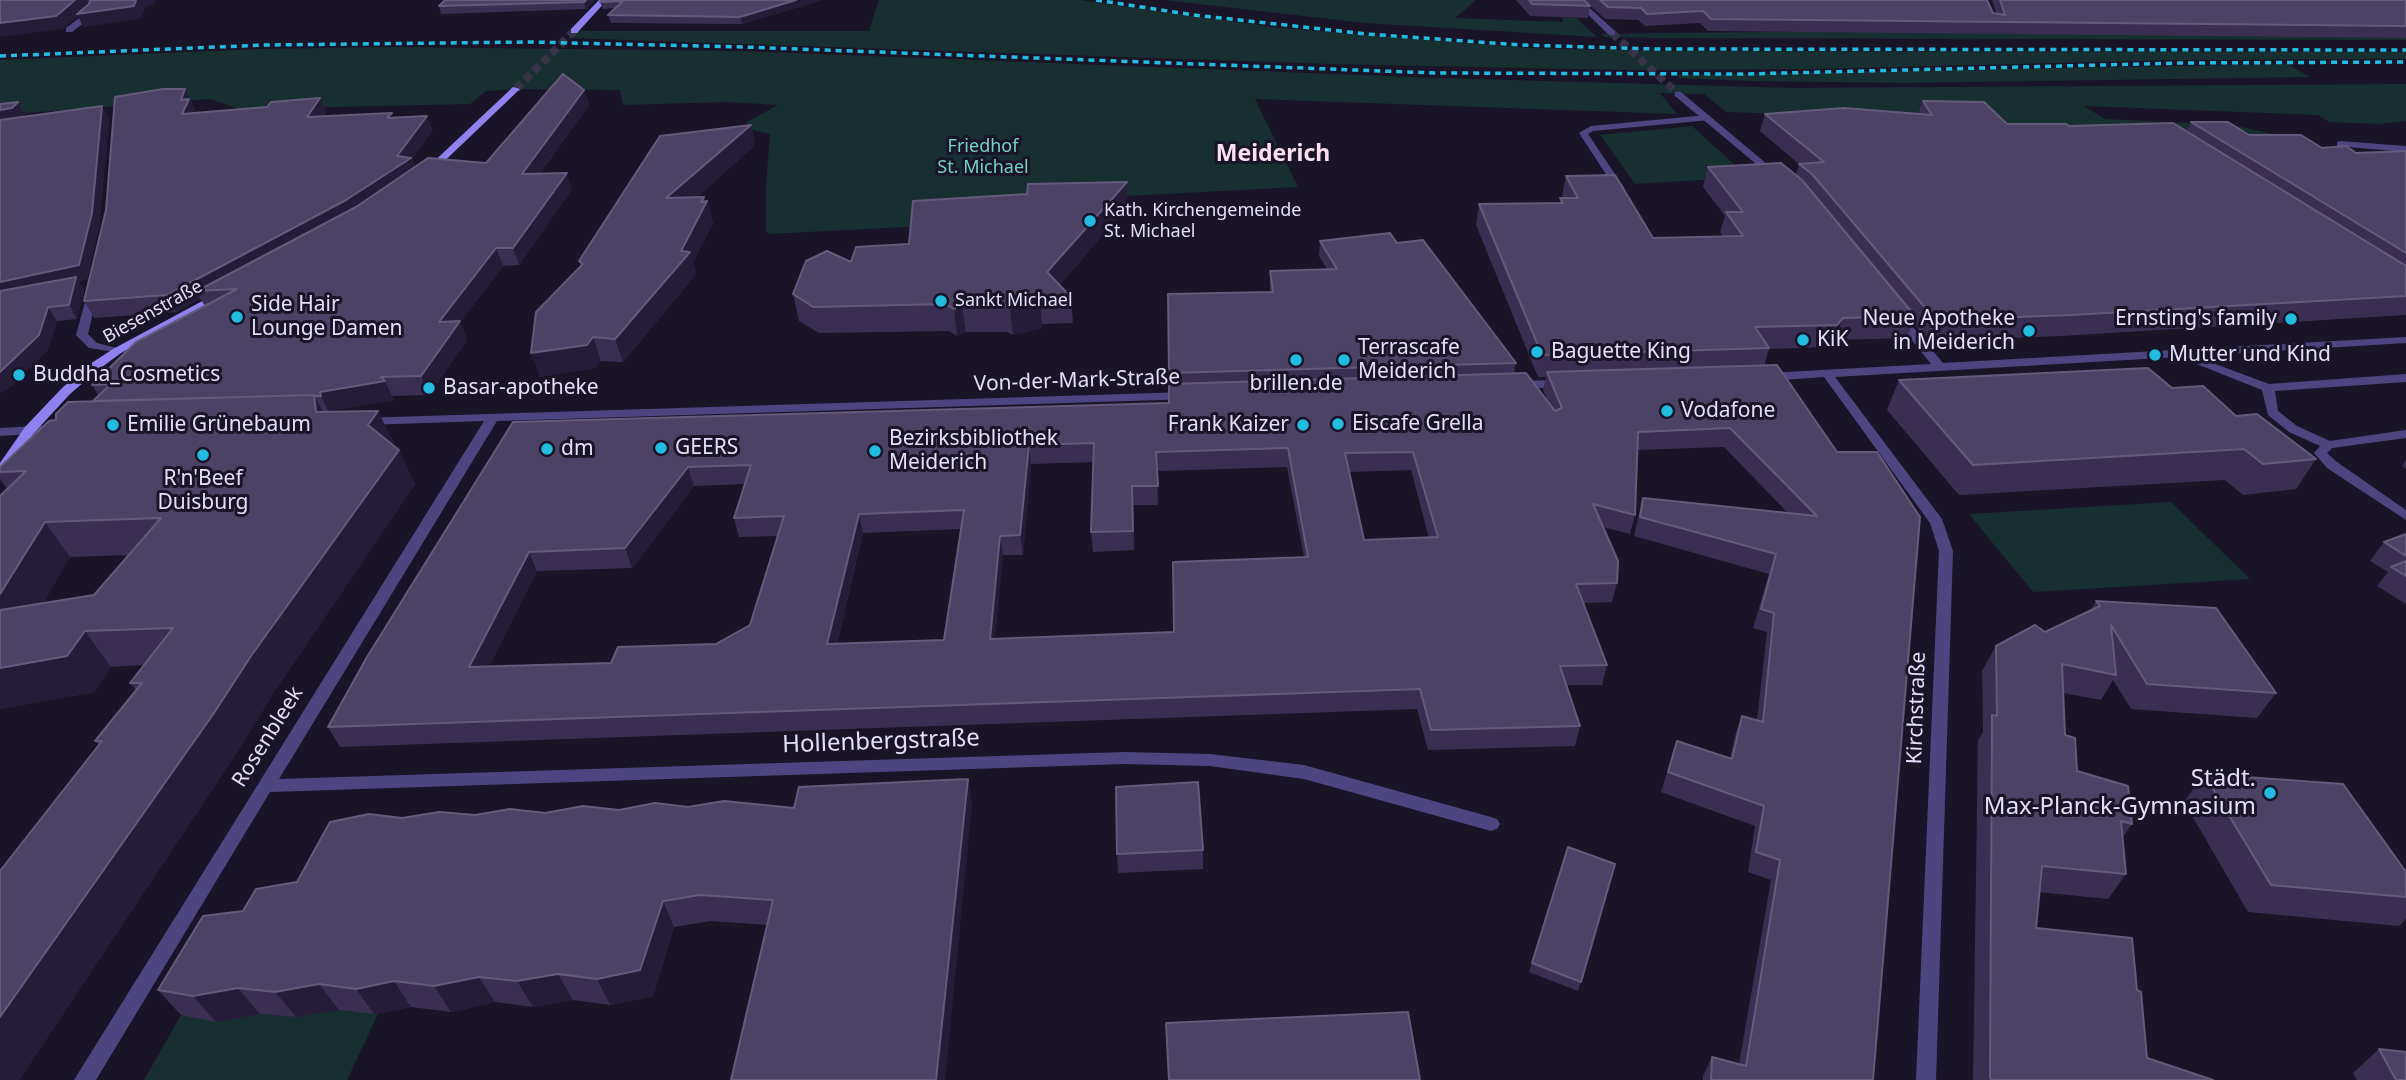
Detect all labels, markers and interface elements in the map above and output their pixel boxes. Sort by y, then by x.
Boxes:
park label: Friedhof St. Michael [937,136,1029,178]
district label: Meiderich [1216,140,1330,168]
place label: Kath. Kirchengemeinde St. Michael [1104,200,1301,242]
marker: Kath. Kirchengemeinde St. Michael [1082,213,1098,229]
street label: Biesenstraße [100,276,206,348]
place label: Sankt Michael [955,290,1073,312]
place label: Side Hair Lounge Damen [251,292,402,342]
marker: Sankt Michael [933,293,949,309]
place label: Neue Apotheke in Meiderich [1862,306,2015,356]
place label: Ernsting's family [2115,306,2277,332]
marker: Side Hair Lounge Damen [229,309,245,325]
marker: Ernsting's family [2283,311,2299,327]
marker: Neue Apotheke in Meiderich [2021,323,2037,339]
place label: KiK [1817,327,1848,353]
marker: KiK [1795,332,1811,348]
place label: Terrascafe Meiderich [1358,335,1460,385]
place label: Baguette King [1551,339,1691,365]
place label: Mutter und Kind [2169,342,2331,368]
marker: Baguette King [1529,344,1545,360]
marker: Mutter und Kind [2147,347,2163,363]
marker: brillen.de [1288,352,1304,368]
marker: Terrascafe Meiderich [1336,352,1352,368]
place label: Buddha_Cosmetics [33,362,220,388]
street label: Von-der-Mark-Straße [973,365,1181,397]
marker: Buddha_Cosmetics [11,367,27,383]
place label: brillen.de [1249,371,1343,397]
place label: Basar-apotheke [443,375,599,401]
marker: Basar-apotheke [421,380,437,396]
place label: Vodafone [1681,398,1775,424]
marker: Vodafone [1659,403,1675,419]
place label: Eiscafe Grella [1352,411,1484,437]
place label: Emilie Grünebaum [127,412,311,438]
place label: Frank Kaizer [1168,412,1289,438]
marker: Eiscafe Grella [1330,416,1346,432]
marker: Emilie Grünebaum [105,417,121,433]
marker: Frank Kaizer [1295,417,1311,433]
place label: Bezirksbibliothek Meiderich [889,426,1058,476]
place label: GEERS [675,435,738,461]
place label: dm [561,436,594,462]
marker: GEERS [653,440,669,456]
marker: dm [539,441,555,457]
marker: Bezirksbibliothek Meiderich [867,443,883,459]
marker: R'n'Beef Duisburg [195,447,211,463]
place label: R'n'Beef Duisburg [157,466,249,516]
street label: Kirchstraße [1902,651,1932,765]
street label: Rosenbleek [227,682,309,792]
street label: Hollenbergstraße [782,724,980,760]
place label: Städt. Max-Planck-Gymnasium [1984,765,2256,821]
marker: Städt. Max-Planck-Gymnasium [2262,785,2278,801]

